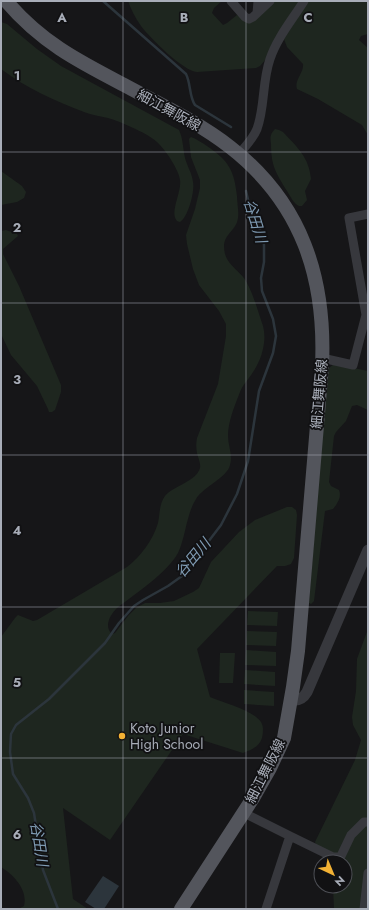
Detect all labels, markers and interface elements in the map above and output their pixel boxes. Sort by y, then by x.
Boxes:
text: A [56,8,67,27]
text: B [180,8,189,27]
text: C [303,8,313,27]
text: 1 [14,66,20,85]
street label: 細江舞阪線 [134,84,204,136]
water label: 谷田川 [238,196,273,248]
text: 2 [13,218,21,237]
street label: 細江舞阪線 [306,358,332,430]
text: 3 [13,370,21,389]
text: 4 [12,521,22,540]
water label: 谷田川 [170,532,217,582]
text: 5 [13,673,21,692]
place label: Koto Junior High School [130,718,203,754]
marker: Koto Junior High School [117,731,127,741]
street label: 細江舞阪線 [240,735,290,807]
water label: 谷田川 [25,820,54,870]
text: 6 [13,825,22,844]
north arrow [313,854,353,894]
text: N [331,872,349,890]

